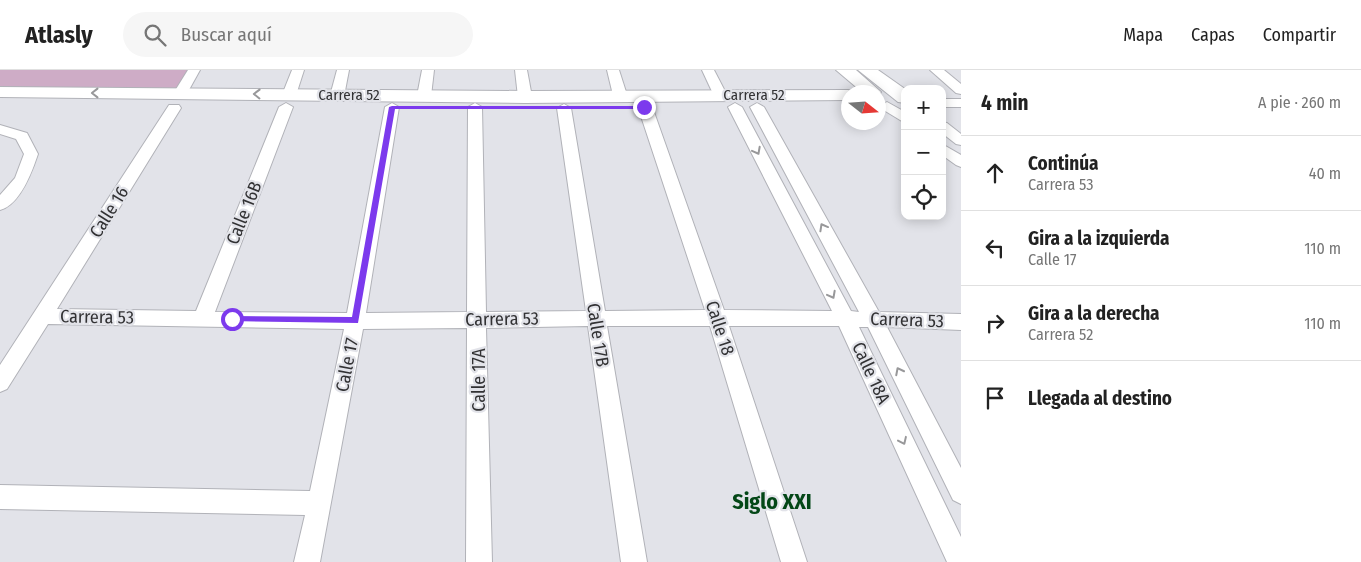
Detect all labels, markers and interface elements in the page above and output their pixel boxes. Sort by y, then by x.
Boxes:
search box [123,12,473,57]
text: Atlasly [25,21,93,49]
icon: search [141,21,169,49]
text: Buscar aquí [181,23,272,46]
text: Mapa [1123,24,1163,46]
text: Capas [1191,24,1235,46]
text: Compartir [1263,24,1336,46]
north arrow [841,85,886,130]
map controls [901,85,946,220]
button: + [901,85,946,130]
street label: Carrera 52 [318,86,380,104]
street label: Carrera 52 [723,86,785,104]
one-way arrow [91,88,98,98]
one-way arrow [253,89,261,99]
text: 4 min [981,90,1029,116]
text: A pie · 260 m [1258,93,1341,112]
route end [633,96,656,119]
button: − [901,130,946,175]
one-way arrow [751,145,761,154]
text: Continúa [1028,152,1099,175]
icon: ahead [981,159,1009,187]
text: 40 m [1309,164,1341,183]
button: locate [901,175,946,220]
text: Carrera 53 [1028,175,1094,194]
street label: Calle 16B [221,178,267,248]
street label: Calle 16 [85,182,133,242]
one-way arrow [819,224,829,233]
text: Gira a la izquierda [1028,227,1170,250]
icon: left [981,234,1009,262]
text: 110 m [1304,239,1341,258]
text: Calle 17 [1028,250,1076,269]
one-way arrow [826,289,836,298]
street label: Calle 18 [701,298,739,358]
street label: Calle 17B [582,302,614,369]
text: Gira a la derecha [1028,302,1160,325]
street label: Carrera 53 [60,305,134,329]
street label: Carrera 53 [465,307,539,331]
route start [221,308,244,331]
street label: Carrera 53 [870,308,944,332]
icon: right [981,309,1009,337]
text: 110 m [1304,314,1341,333]
text: Carrera 52 [1028,325,1093,344]
street label: Calle 17 [331,336,363,394]
street label: Calle 18A [847,339,895,408]
street label: Calle 17A [468,348,490,412]
one-way arrow [895,367,905,376]
icon: arrive [981,384,1009,412]
text: Llegada al destino [1028,387,1172,410]
one-way arrow [897,436,907,445]
district label: Siglo XXI [732,488,812,515]

